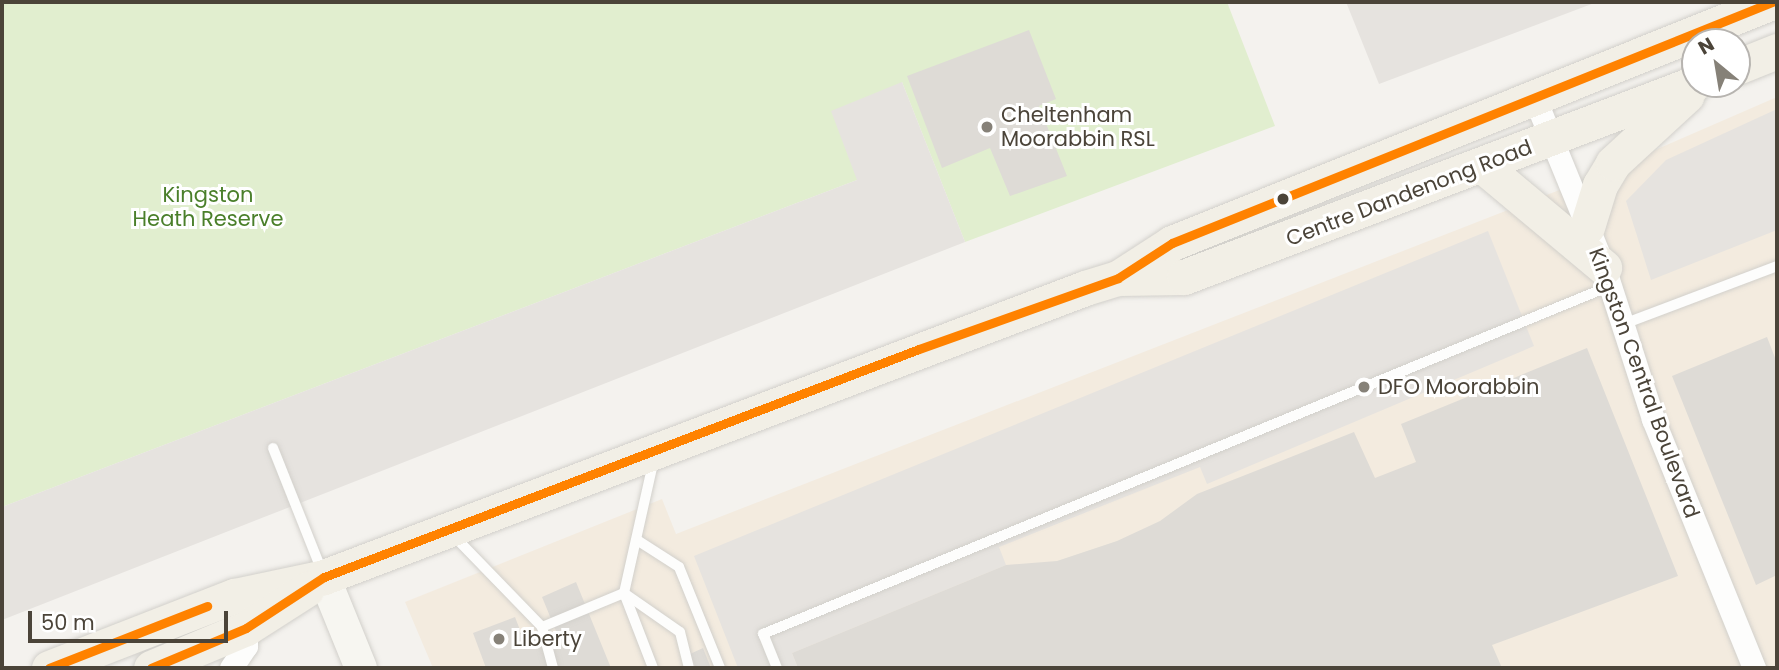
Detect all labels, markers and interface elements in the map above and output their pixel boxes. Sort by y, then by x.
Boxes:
north arrow [1681,28,1751,98]
text: N [1693,31,1719,61]
place label: Cheltenham Moorabbin RSL [1001,102,1155,152]
marker: Cheltenham Moorabbin RSL [979,119,995,135]
street label: Centre Dandenong Road [1283,134,1535,252]
park label: Kingston Heath Reserve [133,182,283,232]
unlabelled marker [1276,192,1290,206]
street label: Kingston Central Boulevard [1583,245,1705,521]
place label: DFO Moorabbin [1378,374,1540,400]
marker: DFO Moorabbin [1356,379,1372,395]
scale bar [32,596,231,640]
text: 50 m [41,608,95,637]
place label: Liberty [513,626,582,652]
marker: Liberty [491,631,507,647]

